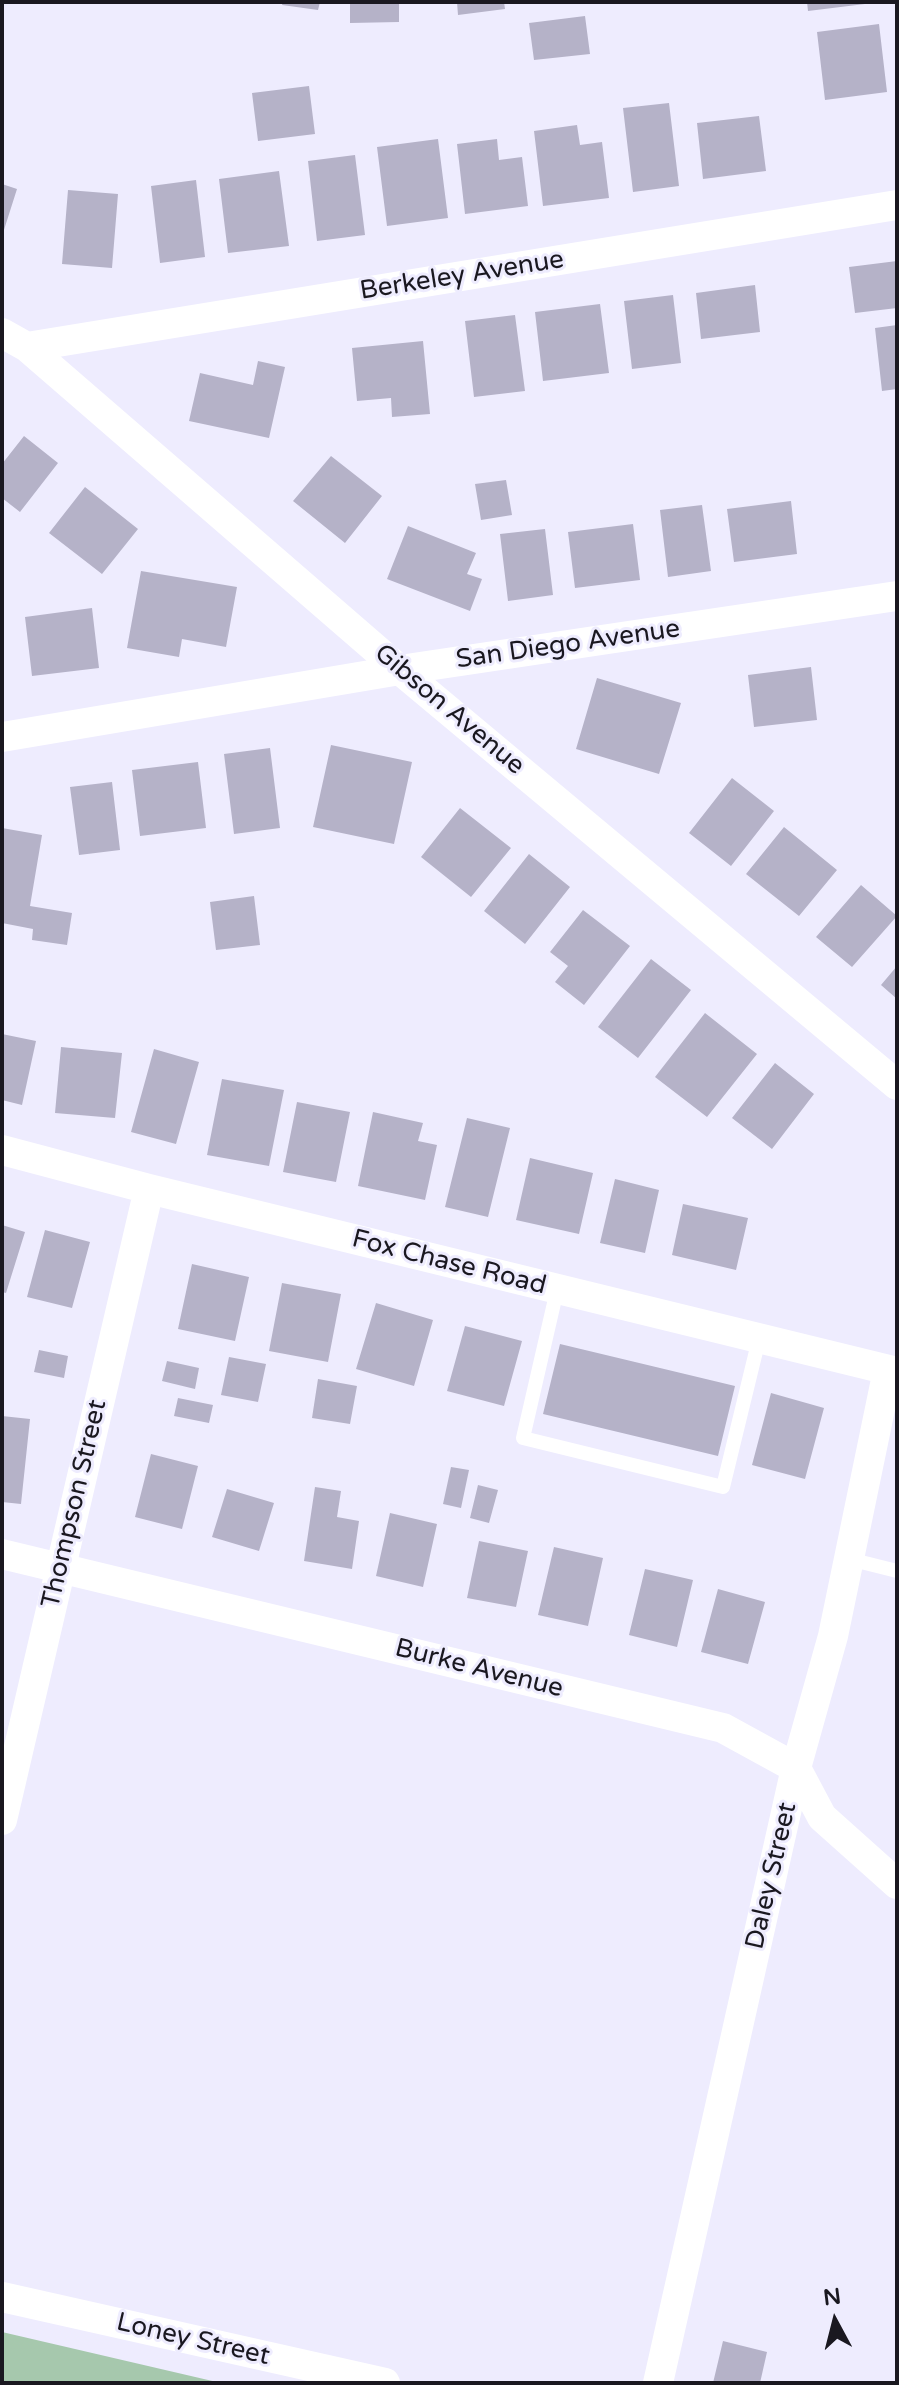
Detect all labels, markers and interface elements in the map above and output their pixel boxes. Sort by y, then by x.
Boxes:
street label: Berkeley Avenue [358,244,566,308]
street label: San Diego Avenue [454,614,682,676]
street label: Gibson Avenue [368,638,530,782]
street label: Fox Chase Road [349,1224,549,1302]
street label: Thompson Street [36,1397,114,1611]
street label: Burke Avenue [392,1633,566,1705]
street label: Daley Street [740,1799,804,1953]
north arrow [795,2281,875,2361]
text: N [822,2283,842,2311]
street label: Loney Street [113,2307,273,2373]

